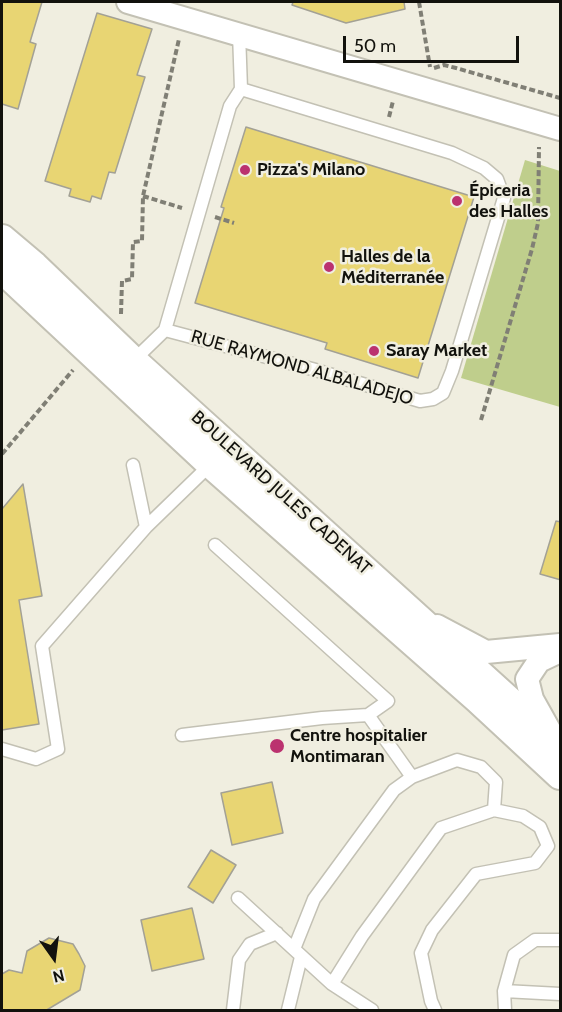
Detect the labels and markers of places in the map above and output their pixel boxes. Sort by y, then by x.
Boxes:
place label: Pizza's Milano [257,159,365,181]
marker: Pizza's Milano [238,163,252,177]
place label: Épiceria des Halles [469,180,548,222]
marker: Épiceria des Halles [450,194,464,208]
place label: Halles de la Méditerranée [341,246,444,288]
marker: Halles de la Méditerranée [322,260,336,274]
place label: Saray Market [386,340,487,362]
marker: Saray Market [367,344,381,358]
place label: Centre hospitalier Montimaran [290,725,427,768]
marker: Centre hospitalier Montimaran [268,737,286,755]

